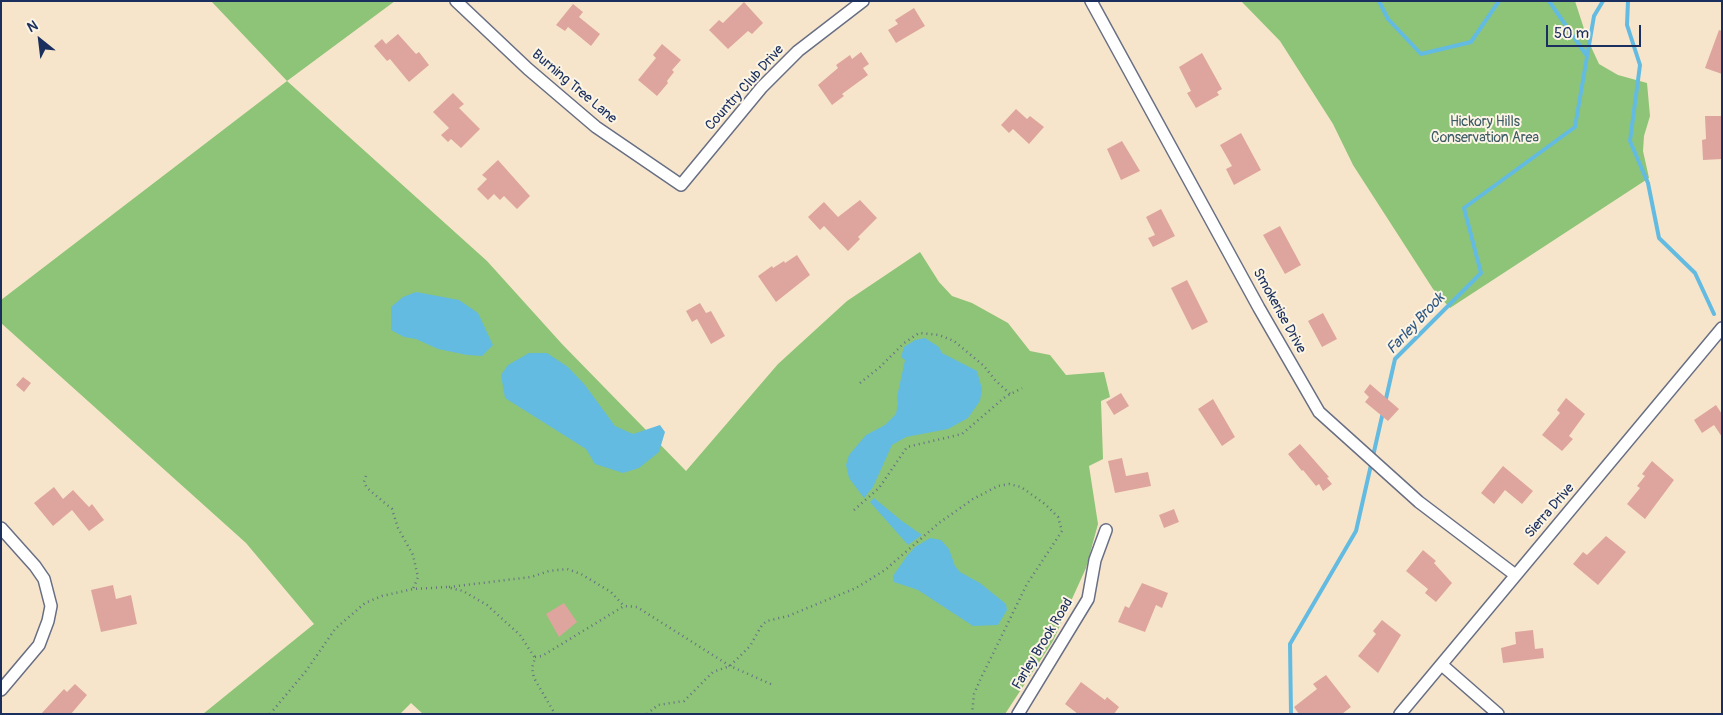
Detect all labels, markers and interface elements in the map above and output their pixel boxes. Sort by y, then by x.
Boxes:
north arrow [15,15,65,65]
scale bar [1548,15,1643,47]
text: N [24,17,41,36]
text: 50 m [1554,24,1589,43]
street label: Country Club Drive [702,42,788,134]
street label: Burning Tree Lane [528,47,620,127]
park label: Hickory Hills Conservation Area [1431,114,1539,146]
street label: Smokerise Drive [1249,266,1309,356]
water label: Farley Brook [1383,290,1449,358]
street label: Sierra Drive [1522,480,1578,542]
street label: Farley Brook Road [1009,595,1077,693]

